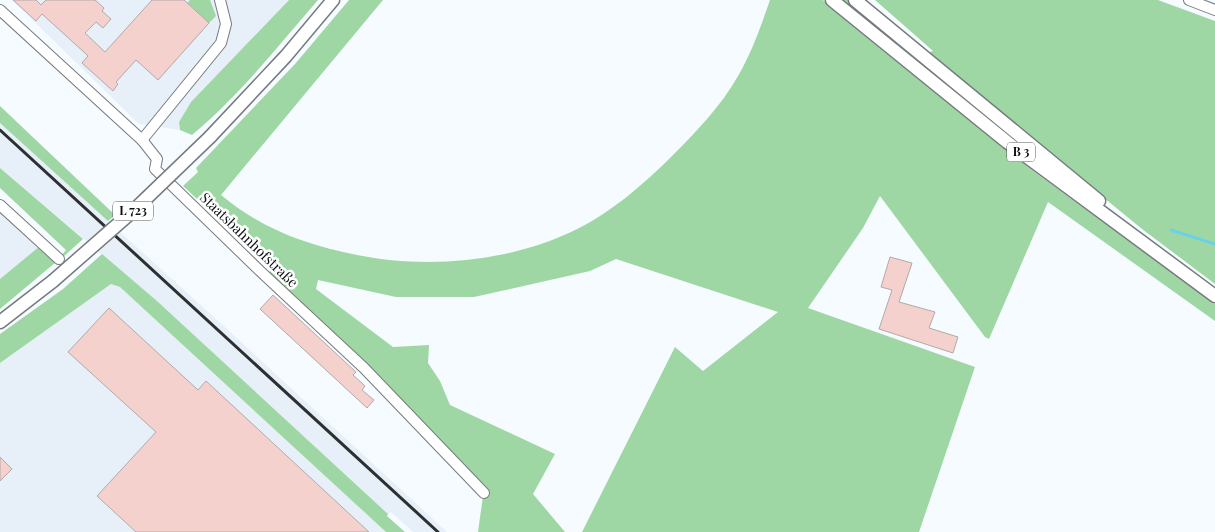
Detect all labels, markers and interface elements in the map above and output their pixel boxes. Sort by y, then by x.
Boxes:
road number: B 3 [1007,142,1035,162]
street label: Staatsbahnhofstraße [196,188,302,291]
road number: L 723 [113,202,153,220]

